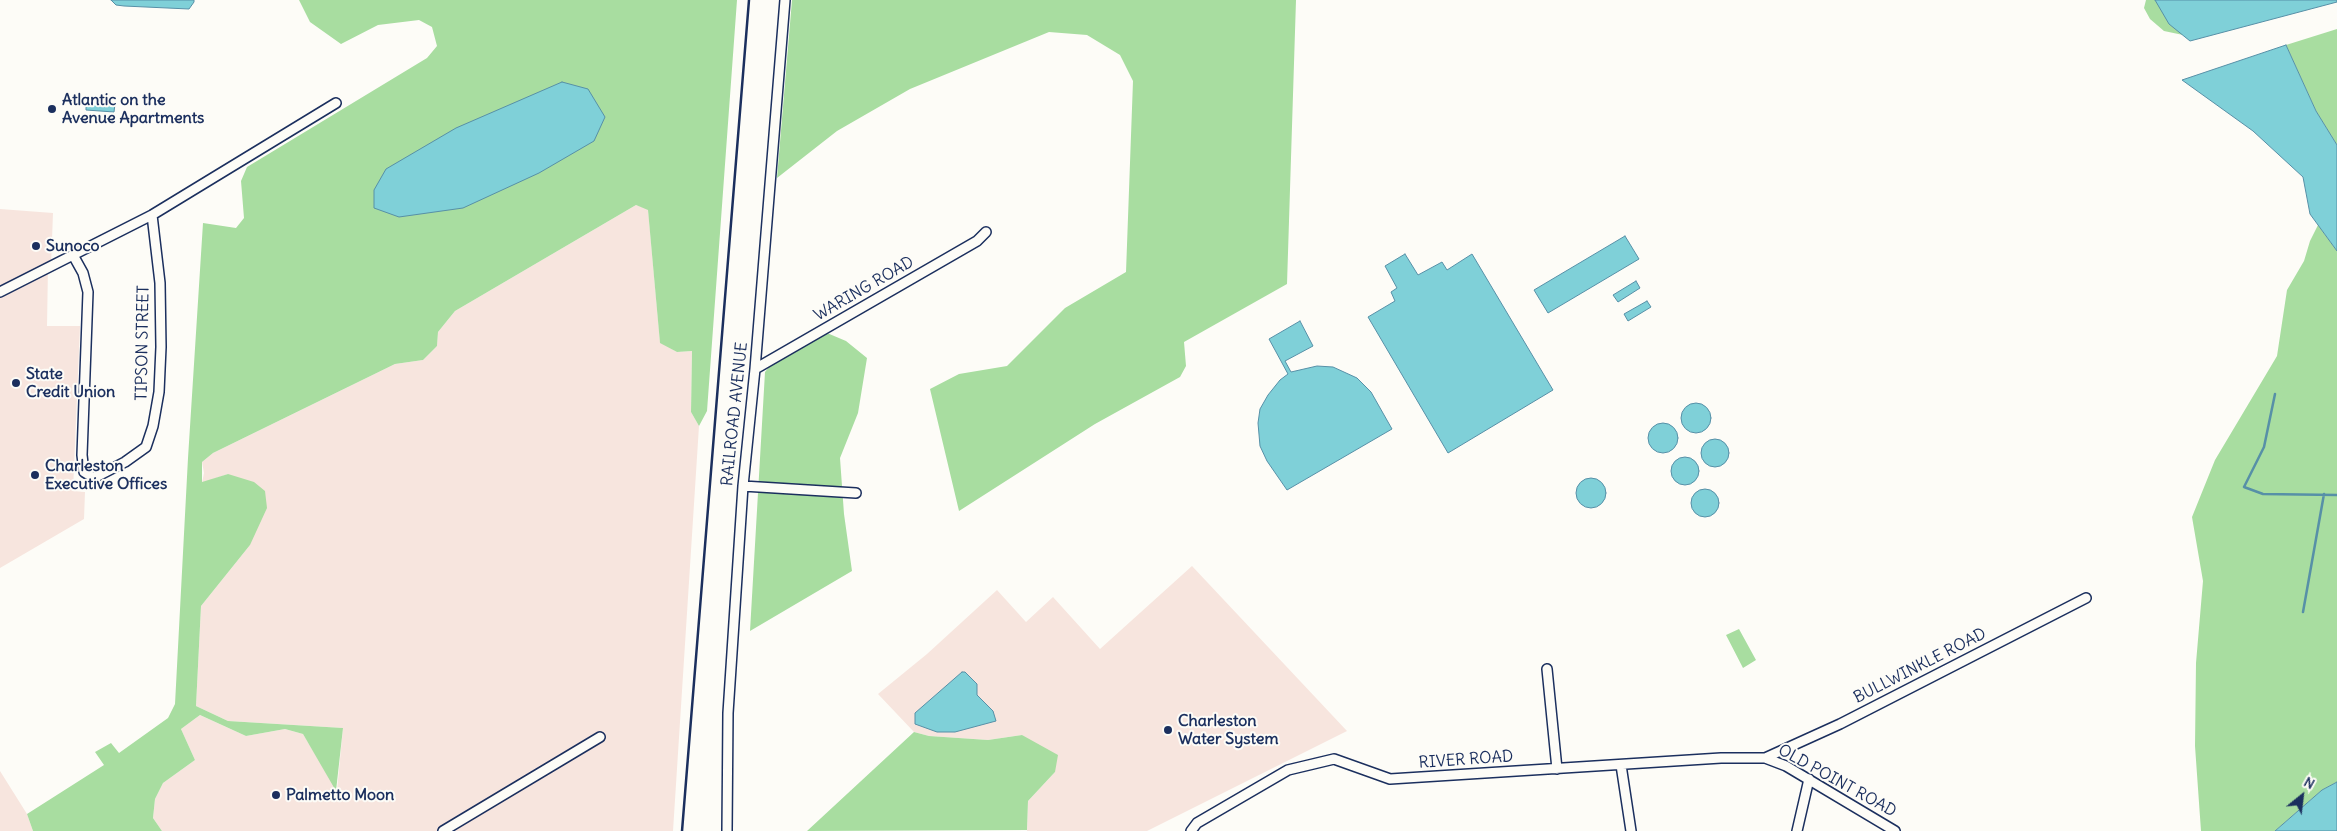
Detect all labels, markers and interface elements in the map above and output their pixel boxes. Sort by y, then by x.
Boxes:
place label: Atlantic on the Avenue Apartments [62,90,204,128]
marker: Atlantic on the Avenue Apartments [46,103,58,115]
place label: Sunoco [46,236,99,256]
marker: Sunoco [30,240,42,252]
street label: WARING ROAD [811,253,917,325]
street label: TIPSON STREET [132,285,154,401]
street label: RAILROAD AVENUE [718,341,752,487]
place label: State Credit Union [26,364,115,402]
marker: State Credit Union [10,377,22,389]
place label: Charleston Executive Offices [45,456,167,494]
marker: Charleston Executive Offices [29,469,41,481]
street label: BULLWINKLE ROAD [1851,624,1989,708]
place label: Charleston Water System [1178,711,1278,749]
marker: Charleston Water System [1162,724,1174,736]
street label: OLD POINT ROAD [1775,741,1899,821]
street label: RIVER ROAD [1418,747,1514,773]
north arrow [2277,771,2327,821]
text: N [2301,773,2318,793]
place label: Palmetto Moon [286,785,394,805]
marker: Palmetto Moon [270,789,282,801]

